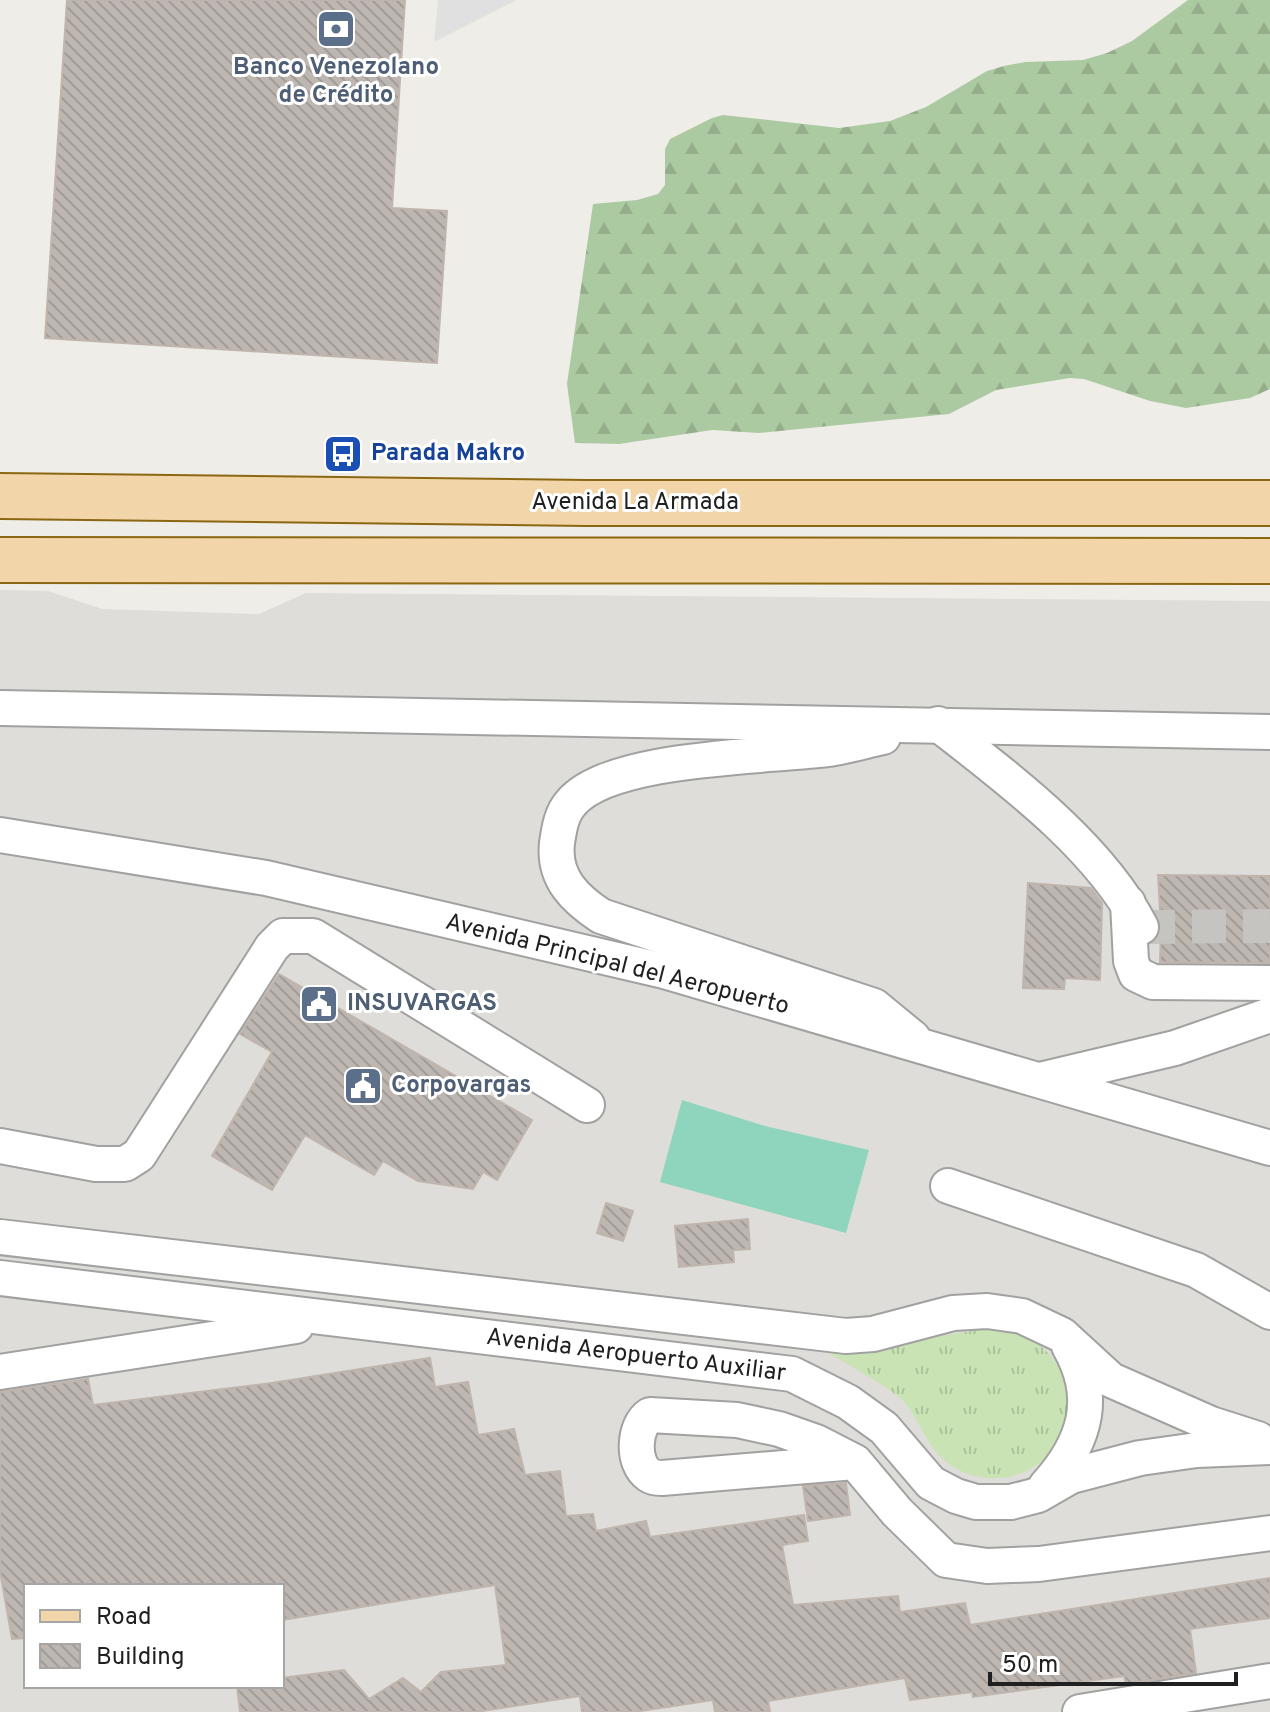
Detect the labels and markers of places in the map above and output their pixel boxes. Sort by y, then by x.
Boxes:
bank icon: Banco Venezolano de Crédito [315,8,357,50]
place label: Banco Venezolano de Crédito [233,53,439,111]
bus stop icon: Parada Makro [322,433,364,475]
place label: Parada Makro [371,439,525,469]
public building icon: INSUVARGAS [298,983,340,1025]
place label: INSUVARGAS [347,989,497,1019]
public building icon: Corpovargas [342,1065,384,1107]
place label: Corpovargas [391,1071,531,1101]

